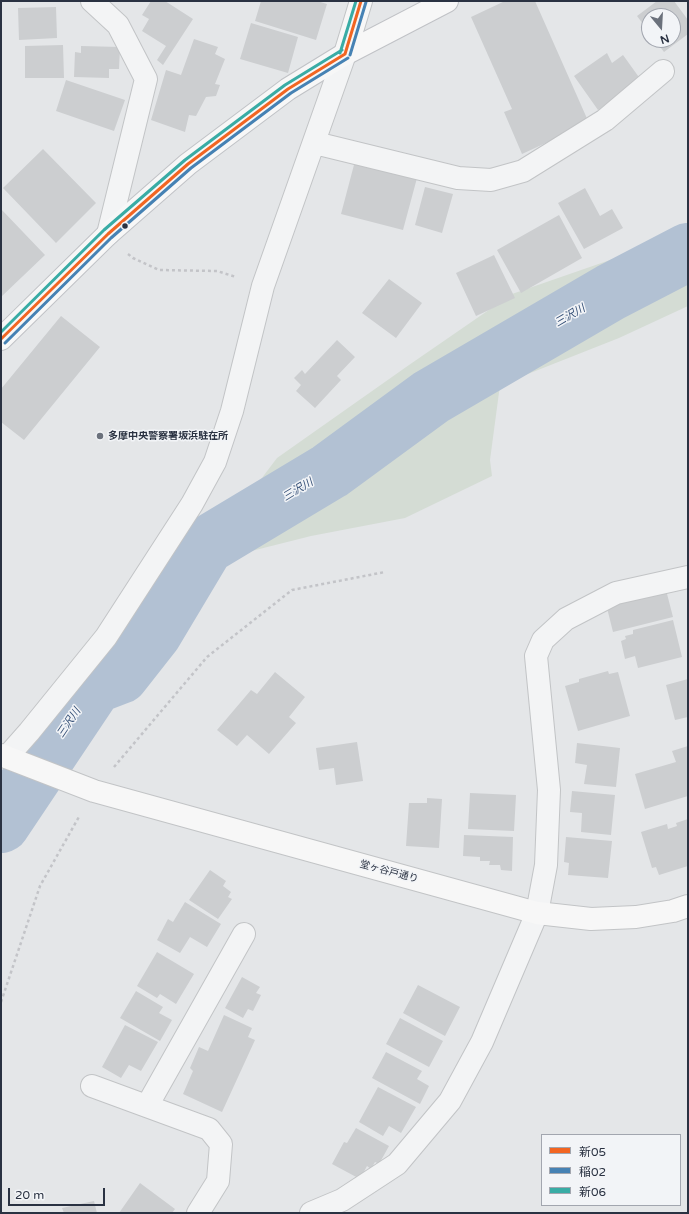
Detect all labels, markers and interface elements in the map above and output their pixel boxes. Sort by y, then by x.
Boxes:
north arrow [641,8,681,48]
text: N [658,31,671,46]
unlabelled marker [120,221,130,231]
water label: 三沢川 [552,302,588,330]
place label: 多摩中央警察署坂浜駐在所 [108,430,228,442]
marker: 多摩中央警察署坂浜駐在所 [95,431,105,441]
water label: 三沢川 [280,476,316,504]
water label: 三沢川 [54,706,84,740]
street label: 堂ヶ谷戸通り [358,858,420,886]
legend [541,1134,681,1206]
text: 新05 [579,1145,606,1159]
text: 稲02 [579,1165,606,1179]
scale bar [10,1180,107,1206]
text: 新06 [579,1185,606,1199]
text: 20 m [15,1188,44,1202]

